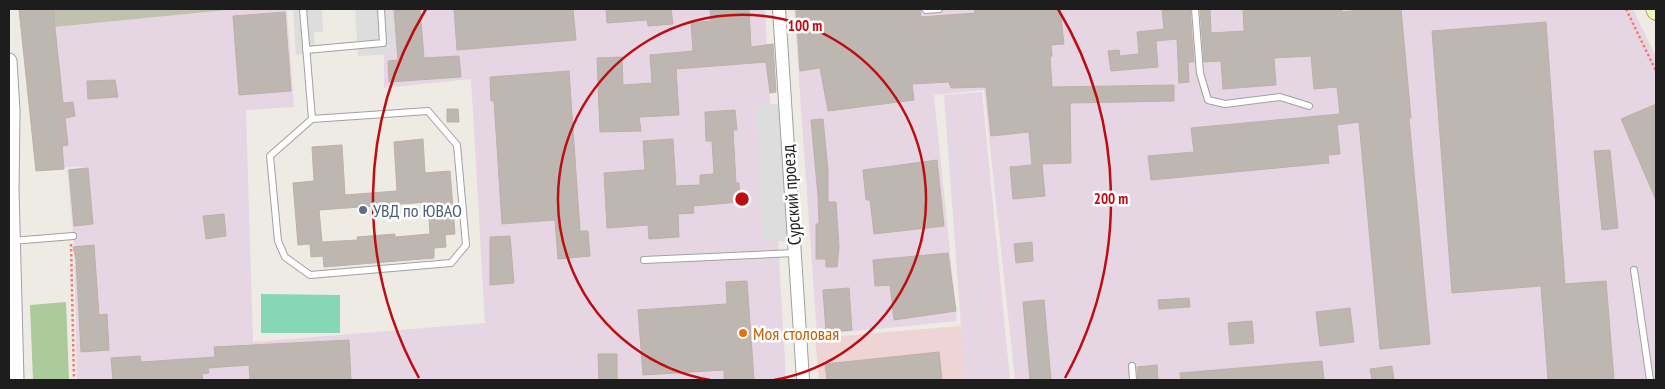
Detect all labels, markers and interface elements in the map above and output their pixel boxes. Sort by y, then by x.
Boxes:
text: 100 m [788,16,822,35]
street label: Сурский проезд [776,144,806,246]
text: 200 m [1094,189,1128,208]
centre of rings [733,190,751,208]
place label: УВД по ЮВАО [373,199,462,222]
marker: УВД по ЮВАО [357,204,369,216]
place label: Моя столовая [753,322,839,345]
marker: Моя столовая [737,327,749,339]

